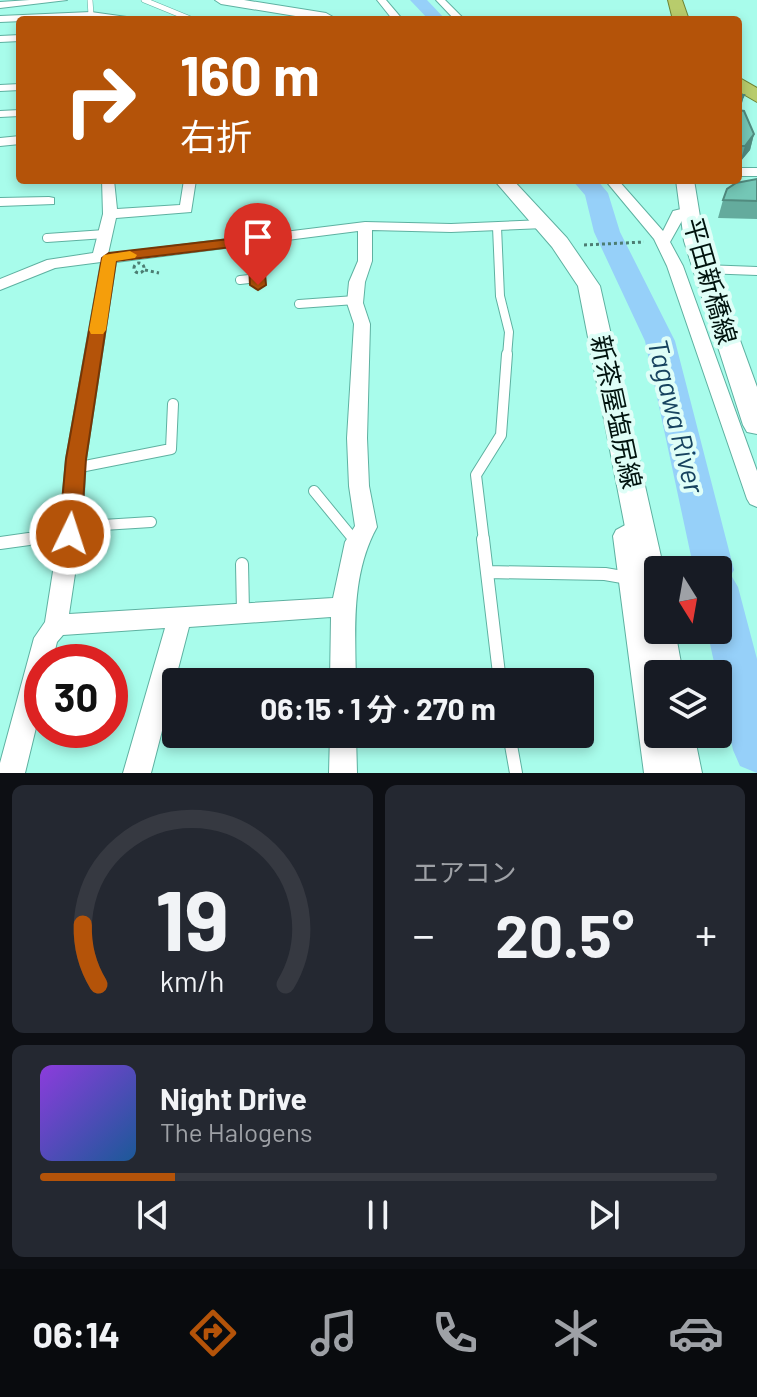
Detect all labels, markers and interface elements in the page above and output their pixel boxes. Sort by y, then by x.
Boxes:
text: 160 m [180,40,320,107]
icon: right [48,48,152,152]
text: 右折 [180,114,252,157]
pin [224,203,292,285]
street label: 平田新橋線 [679,214,744,347]
icon: arrive [236,215,280,259]
street label: 新茶屋塩尻線 [586,332,649,491]
water label: Tagawa River [641,335,713,497]
position arrow [28,492,112,576]
north arrow [644,556,732,644]
map controls [644,556,732,748]
speed limit sign: 30 [24,644,128,748]
button: layers [644,660,732,748]
text: 06:15 · 1 分 · 270 m [260,690,496,726]
text: エアコン [413,856,517,887]
text: 19 [155,868,229,968]
text: 20.5° [495,898,634,970]
text: − [413,907,435,960]
text: + [695,907,717,960]
text: km/h [160,963,225,998]
text: Night Drive [160,1080,307,1116]
text: The Halogens [160,1116,312,1147]
icon: previous [131,1193,175,1237]
icon: pause [356,1193,400,1237]
icon: next [582,1193,626,1237]
icon: directions [185,1305,241,1361]
icon: music [306,1305,362,1361]
icon: phone [427,1305,483,1361]
icon: climate [548,1305,604,1361]
icon: car [668,1305,724,1361]
text: 06:14 [32,1312,120,1355]

